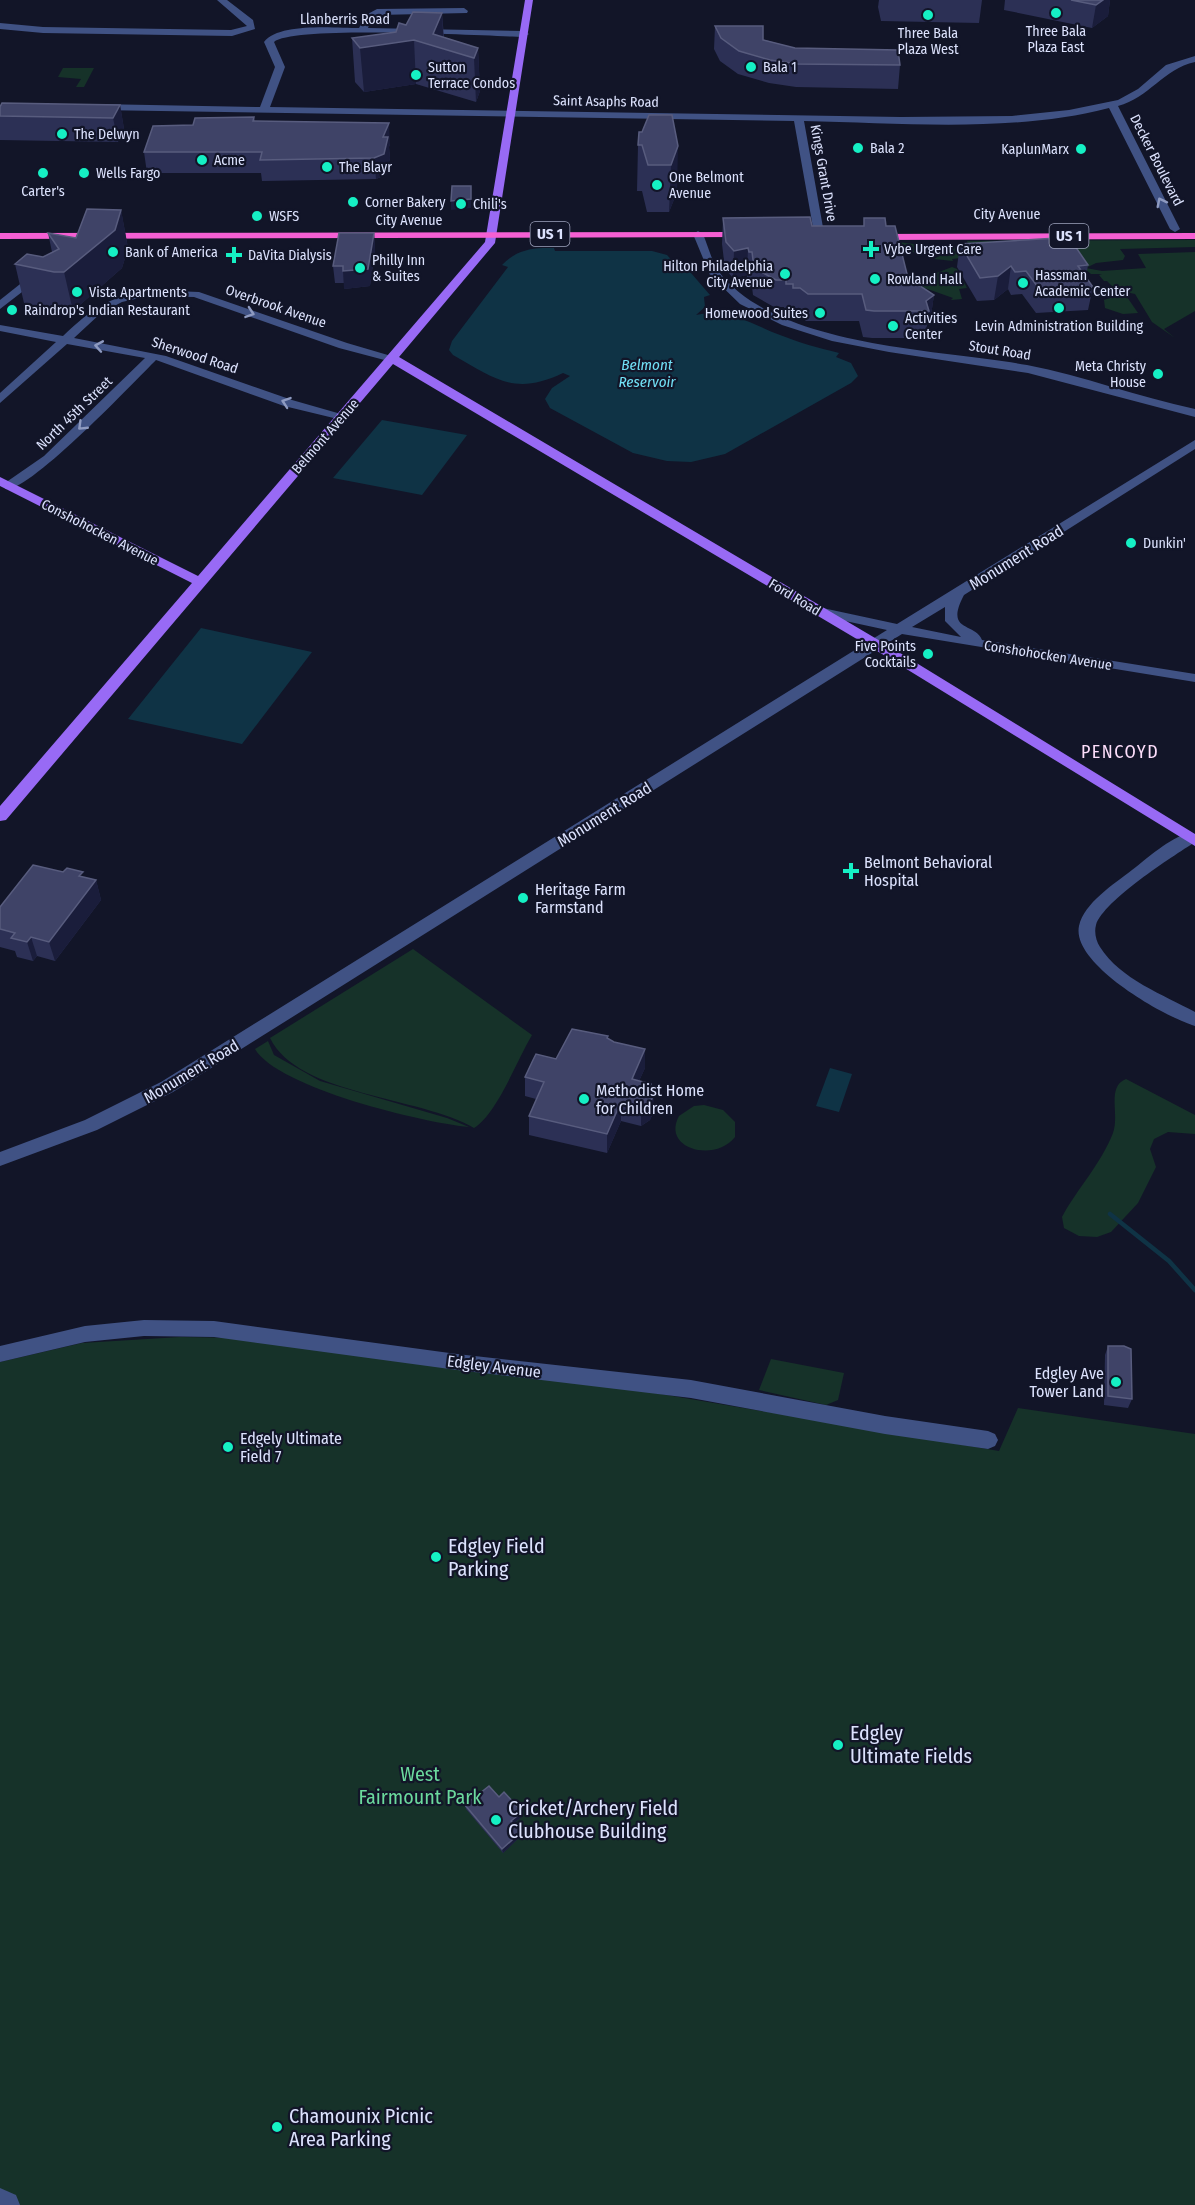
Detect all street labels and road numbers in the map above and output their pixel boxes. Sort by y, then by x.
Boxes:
street label: Llanberris Road [300,11,390,28]
street label: Saint Asaphs Road [553,92,659,111]
street label: Decker Boulevard [1126,112,1187,209]
street label: Kings Grant Drive [807,123,840,223]
street label: City Avenue [974,206,1040,223]
street label: City Avenue [376,212,442,229]
road number: US 1 [530,222,570,246]
road number: US 1 [1050,224,1088,248]
street label: Overbrook Avenue [223,281,328,332]
street label: Sherwood Road [149,334,240,377]
street label: Stout Road [968,337,1032,364]
street label: North 45th Street [33,373,116,454]
street label: Belmont Avenue [288,395,363,477]
street label: Conshohocken Avenue [38,496,161,569]
street label: Monument Road [966,521,1067,594]
street label: Ford Road [766,575,824,619]
street label: Conshohocken Avenue [983,637,1113,674]
street label: Monument Road [554,778,655,851]
street label: Monument Road [140,1036,242,1107]
street label: Edgley Avenue [446,1351,542,1382]

